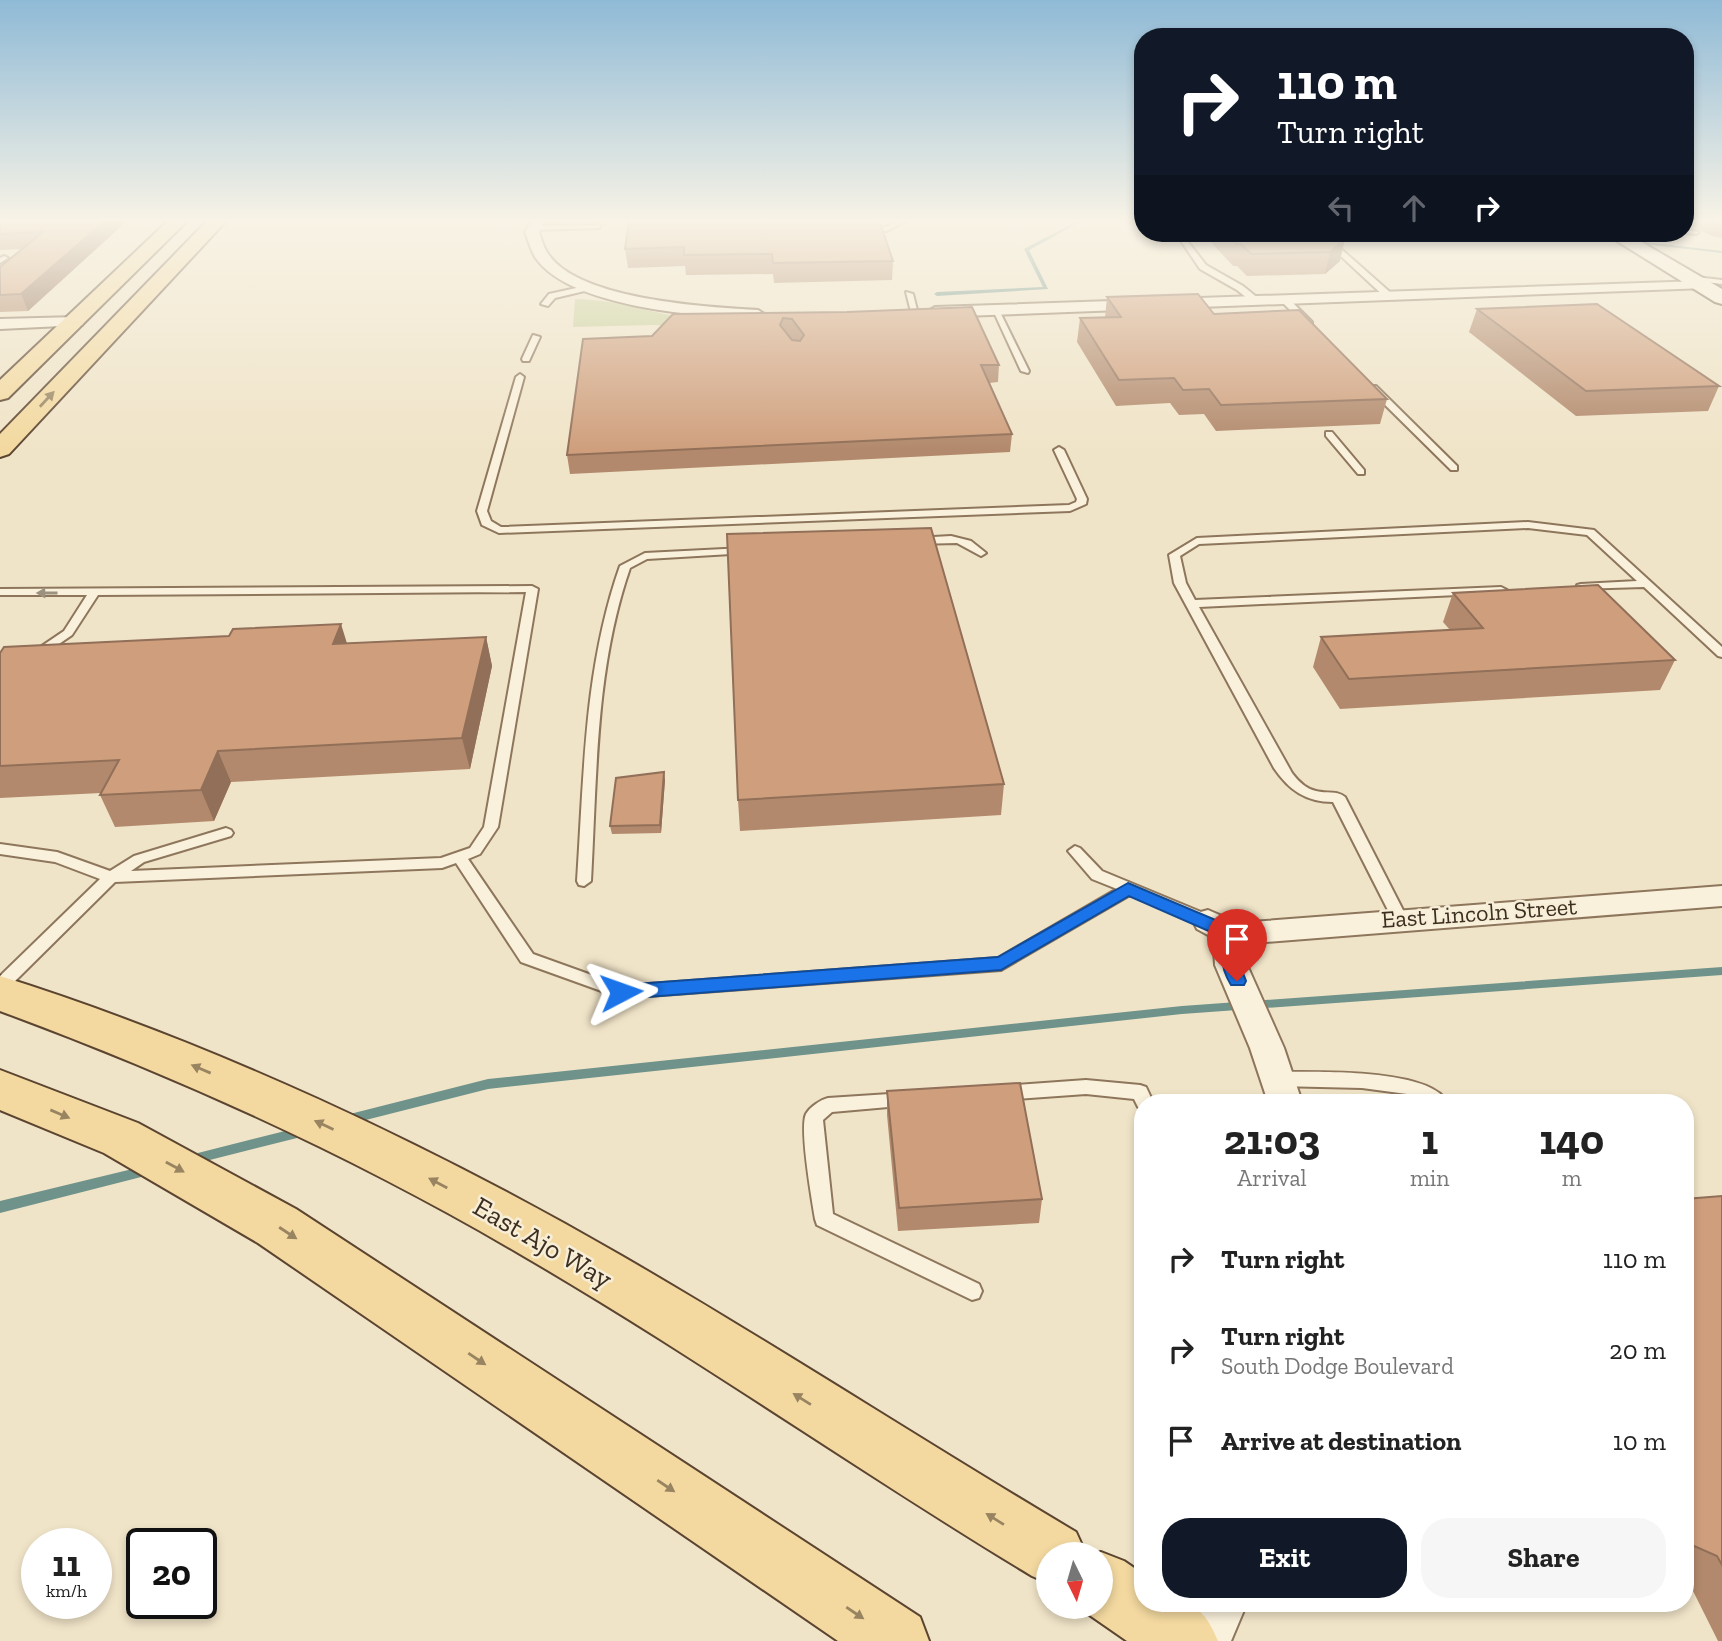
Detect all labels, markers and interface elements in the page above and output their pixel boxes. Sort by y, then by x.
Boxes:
text: 110 m [1277,53,1397,112]
icon: right [1162,56,1253,147]
text: Turn right [1277,113,1424,151]
icon: left [1322,189,1360,227]
icon: ahead [1395,189,1433,227]
icon: right [1468,189,1506,227]
one-way arrow [38,391,54,408]
one-way arrow [36,587,58,599]
street label: East Lincoln Street [1380,891,1578,934]
pin [1207,909,1267,981]
icon: arrive [1218,920,1256,958]
position arrow [584,955,658,1029]
one-way arrow [190,1064,211,1075]
one-way arrow [50,1109,71,1120]
text: 21:03 [1224,1114,1320,1165]
text: 1 [1421,1114,1438,1165]
text: 140 [1539,1114,1604,1165]
one-way arrow [314,1120,334,1131]
one-way arrow [166,1161,186,1173]
text: Arrival [1237,1164,1307,1192]
text: min [1410,1164,1449,1192]
text: m [1562,1164,1582,1192]
one-way arrow [428,1177,448,1189]
street label: East Ajo Way [467,1189,619,1296]
one-way arrow [279,1226,297,1240]
icon: right [1162,1240,1200,1278]
text: Turn right [1221,1243,1344,1275]
text: 110 m [1603,1243,1666,1275]
text: Turn right [1221,1320,1344,1352]
icon: right [1162,1331,1200,1369]
text: 20 m [1609,1334,1666,1366]
one-way arrow [468,1352,487,1365]
text: South Dodge Boulevard [1221,1352,1454,1380]
one-way arrow [793,1392,812,1405]
icon: arrive [1162,1422,1200,1460]
text: Arrive at destination [1221,1425,1461,1457]
text: 10 m [1613,1425,1666,1457]
one-way arrow [657,1479,675,1493]
one-way arrow [986,1513,1005,1526]
button: Exit [1162,1518,1407,1598]
button: Share [1421,1518,1666,1598]
speed limit sign: 20 [126,1528,217,1619]
north arrow [1036,1542,1113,1619]
map controls [1036,1542,1113,1619]
text: 11 [52,1543,81,1585]
text: km/h [46,1580,87,1602]
one-way arrow [846,1606,864,1620]

